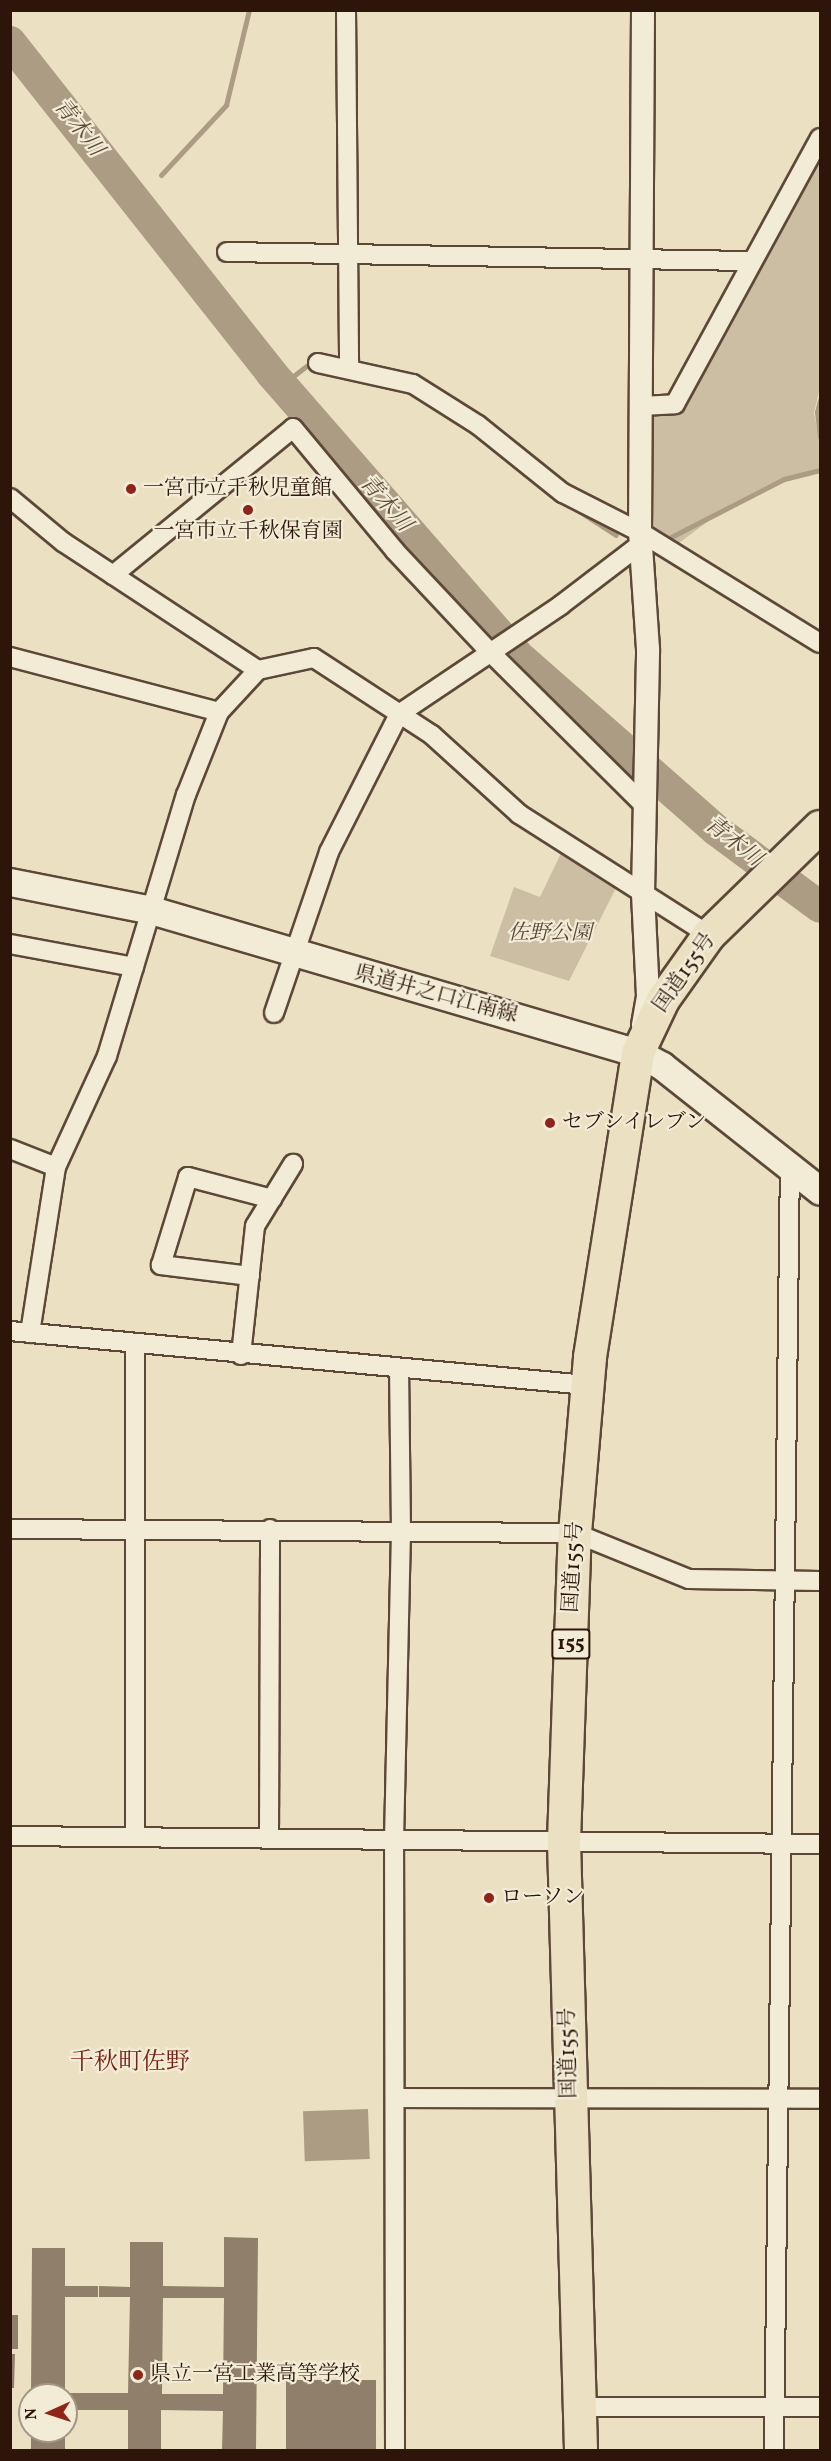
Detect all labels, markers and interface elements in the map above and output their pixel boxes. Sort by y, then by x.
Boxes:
water label: 青木川 [47,94,109,162]
water label: 青木川 [353,470,417,538]
place label: 一宮市立千秋児童館 [143,476,332,502]
marker: 一宮市立千秋児童館 [124,482,138,496]
marker: 一宮市立千秋保育園 [241,503,255,517]
place label: 一宮市立千秋保育園 [154,519,342,545]
water label: 青木川 [699,811,767,873]
park label: 佐野公園 [508,921,592,947]
street label: 国道155号 [648,928,722,1018]
street label: 県道井之口江南線 [352,961,520,1029]
place label: セブンイレブン [562,1110,709,1136]
marker: セブンイレブン [543,1116,557,1130]
street label: 国道155号 [559,1521,589,1613]
road number: 155 [550,1627,592,1661]
place label: ローソン [501,1885,585,1911]
marker: ローソン [482,1891,496,1905]
street label: 国道155号 [556,2007,582,2099]
district label: 千秋町佐野 [70,2050,190,2078]
place label: 県立一宮工業高等学校 [150,2362,360,2388]
marker: 県立一宮工業高等学校 [131,2368,145,2382]
north arrow [18,2383,78,2443]
text: N [21,2407,43,2420]

